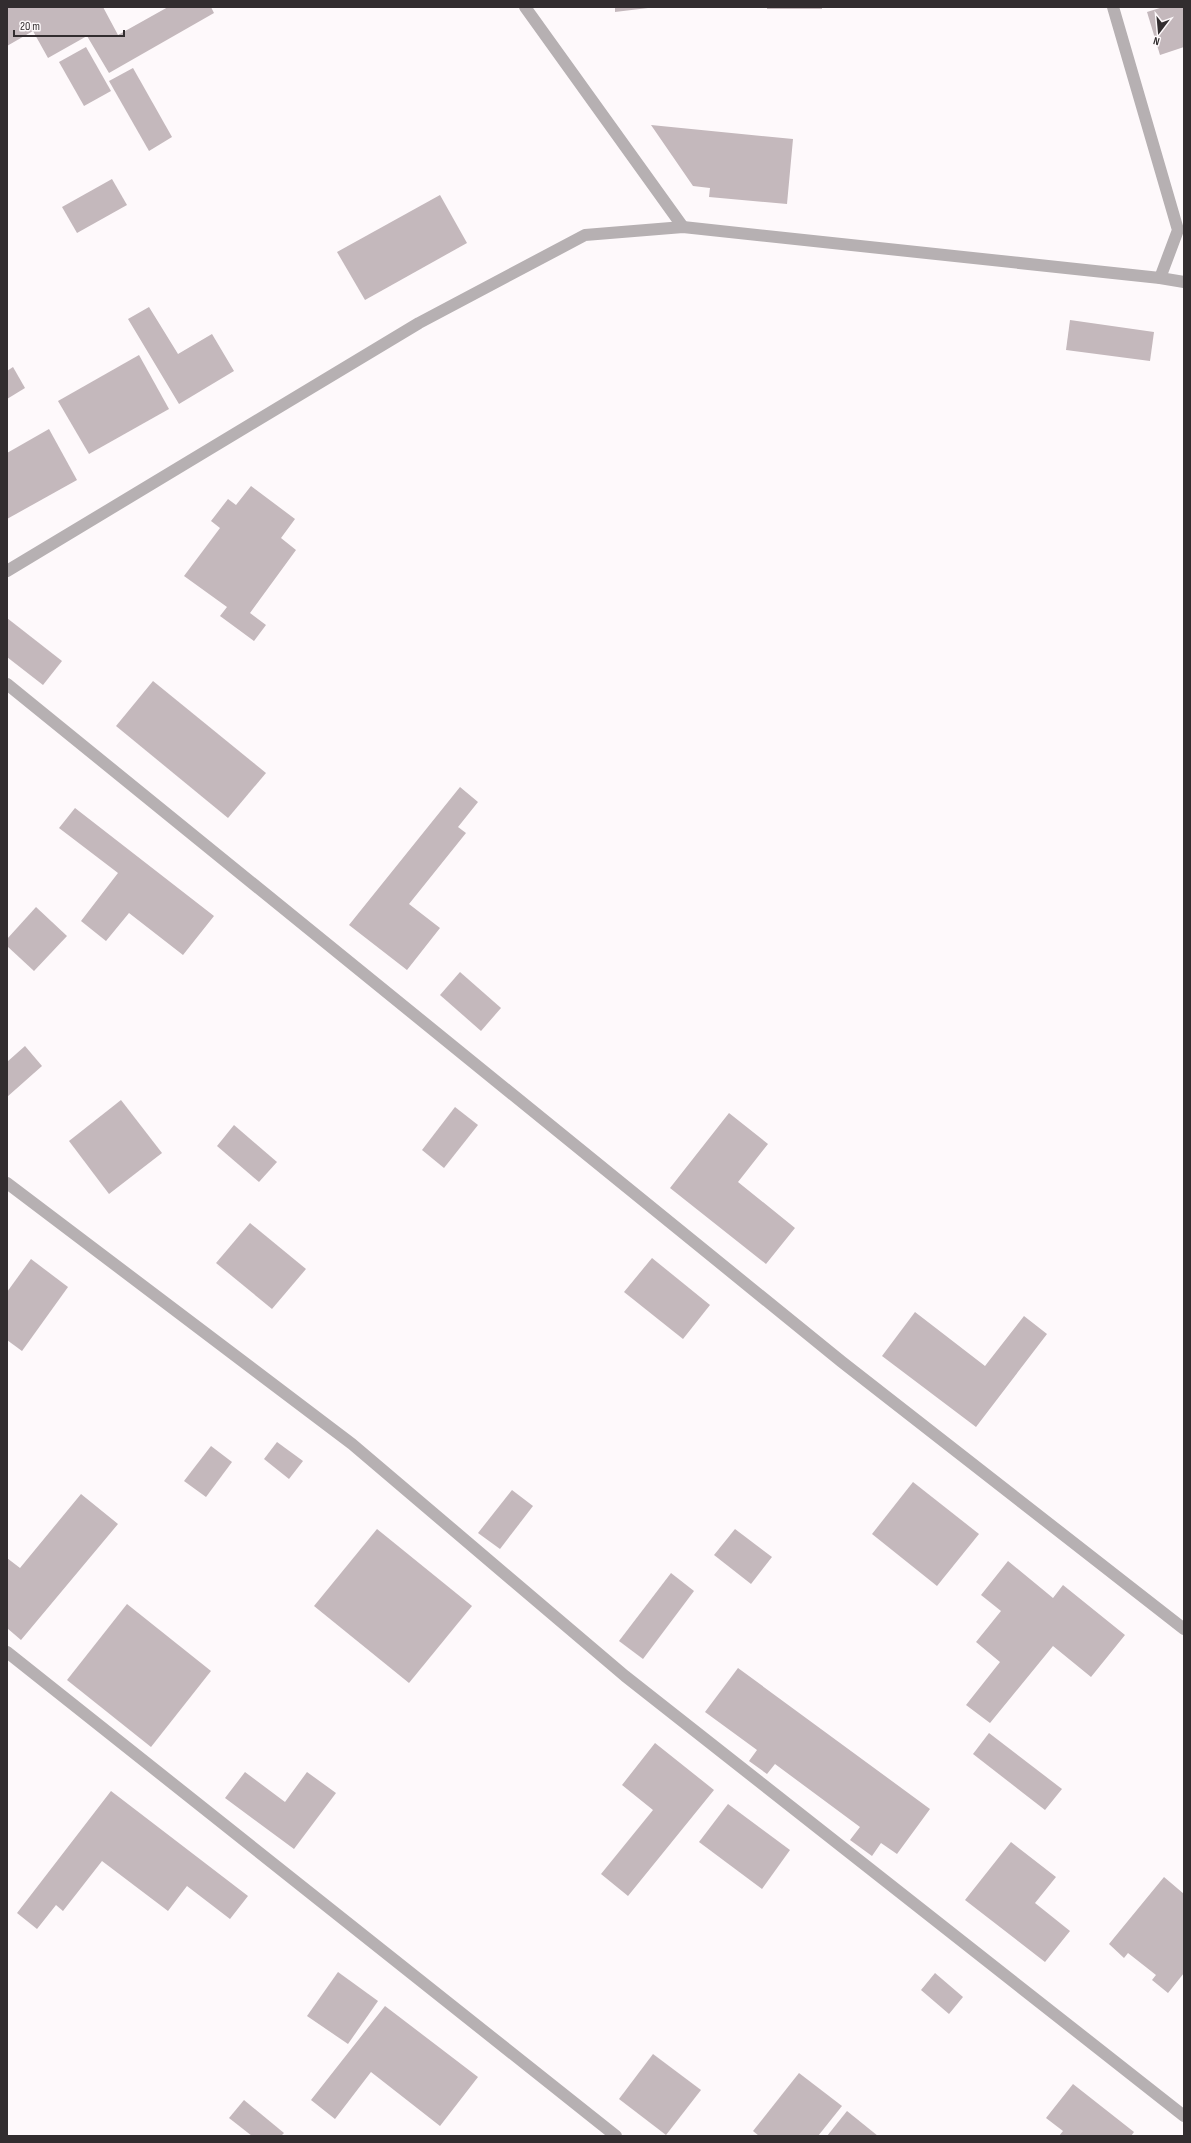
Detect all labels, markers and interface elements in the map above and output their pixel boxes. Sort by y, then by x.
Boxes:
scale bar [14,12,124,38]
north arrow [1139,12,1179,52]
text: 20 m [20,19,40,34]
text: N [1152,34,1161,48]

